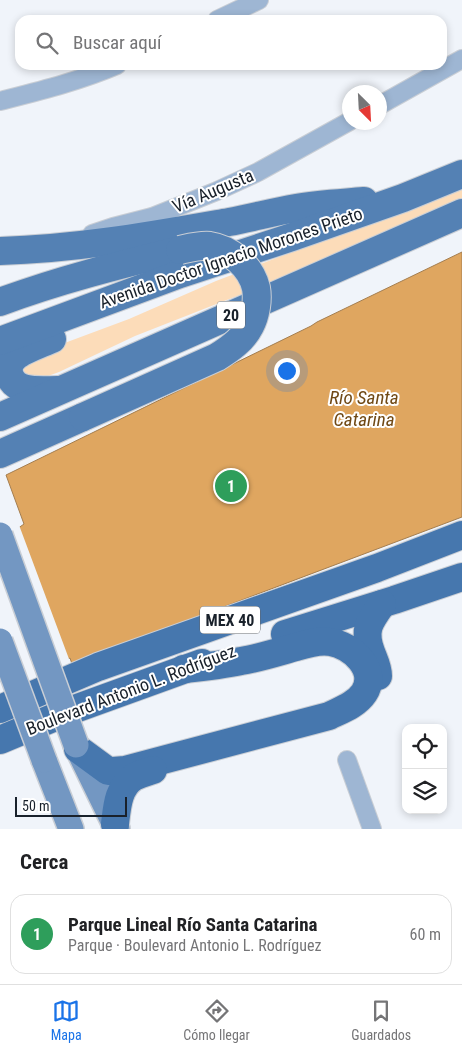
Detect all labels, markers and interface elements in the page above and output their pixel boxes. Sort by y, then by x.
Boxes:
search box [15,15,447,70]
icon: search [33,29,61,57]
text: Buscar aquí [73,31,162,54]
north arrow [342,85,387,130]
street label: Vía Augusta [169,164,256,217]
street label: Avenida Doctor Ignacio Morones Prieto [96,203,365,313]
road number: 20 [217,302,245,328]
your location [274,358,300,384]
water label: Río Santa Catarina [329,386,399,431]
pin: 1 [215,467,247,505]
road number: MEX 40 [200,606,260,634]
street label: Boulevard Antonio L. Rodríguez [23,640,239,739]
map controls [402,724,447,814]
button: locate [402,724,447,769]
button: layers [402,769,447,814]
scale bar [15,794,128,817]
text: 50 m [22,798,50,814]
text: Cerca [20,850,68,874]
text: Parque Lineal Río Santa Catarina [68,913,317,936]
text: 1 [33,925,41,944]
text: 60 m [409,925,441,944]
text: Parque · Boulevard Antonio L. Rodríguez [68,936,321,955]
tab: Mapa [51,997,82,1043]
tab: Cómo llegar [183,997,250,1043]
tab: Guardados [351,997,411,1043]

